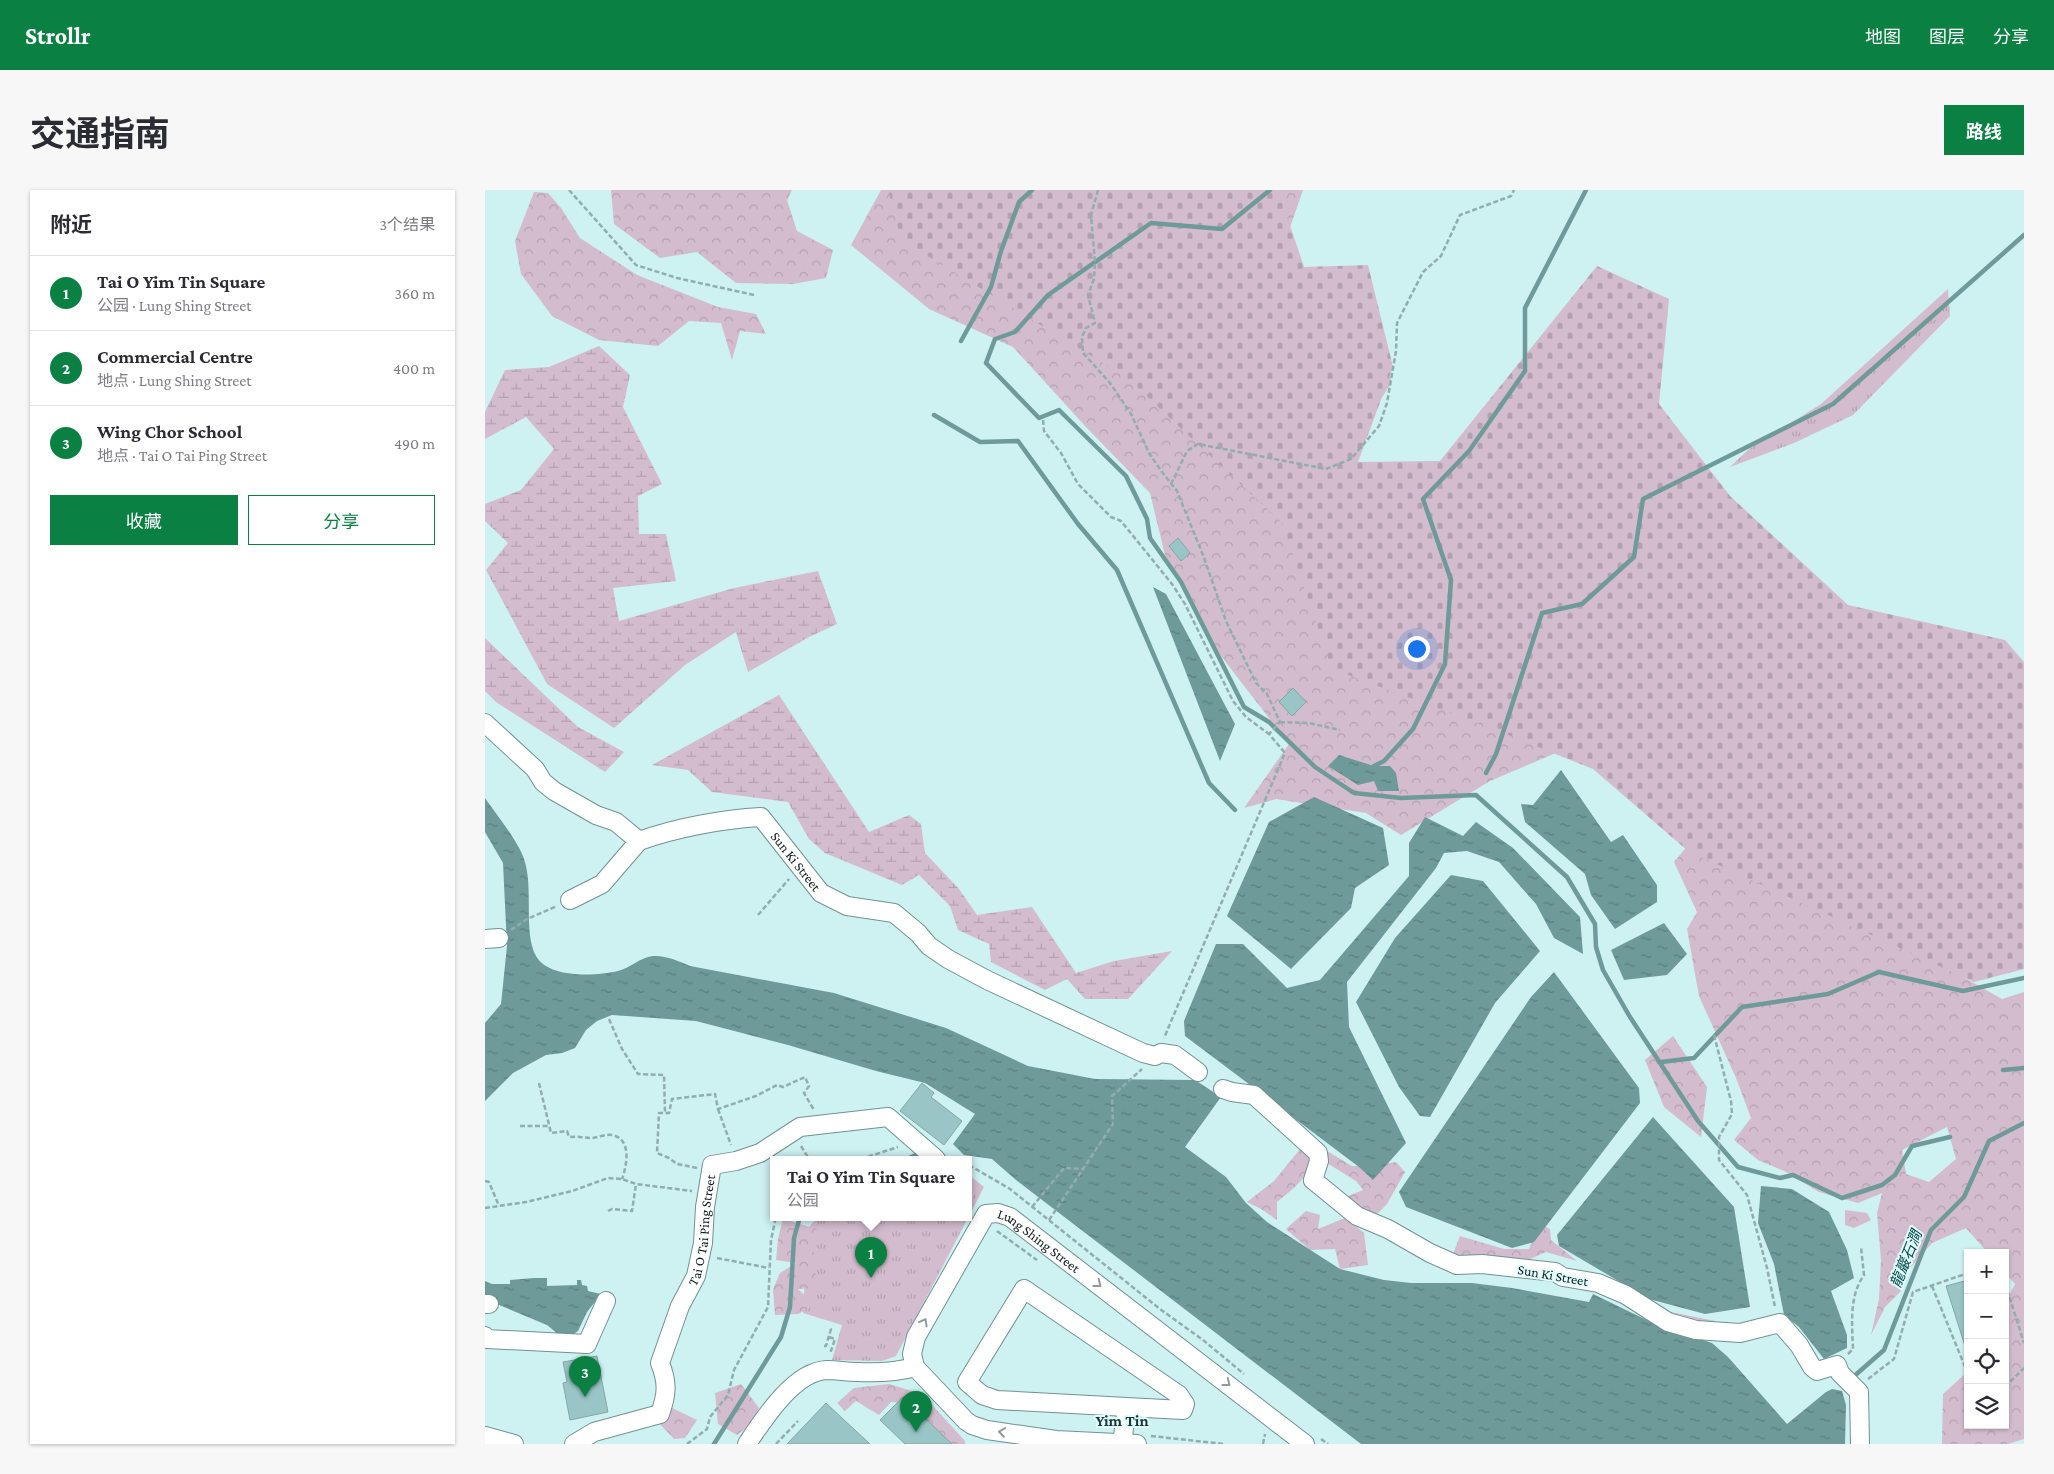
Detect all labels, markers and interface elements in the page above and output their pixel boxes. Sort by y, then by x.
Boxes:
text: Strollr [25,22,91,49]
text: 地图 [1865,27,1901,47]
text: 图层 [1929,27,1965,47]
text: 分享 [1993,27,2029,47]
button: 路线 [1944,105,2024,155]
text: 交通指南 [30,115,170,154]
text: 附近 [50,213,92,237]
text: 3个结果 [379,216,435,233]
text: Tai O Yim Tin Square [97,271,265,292]
text: 1 [63,285,69,302]
text: 360 m [394,285,435,302]
text: 公园 · Lung Shing Street [97,297,252,314]
text: Commercial Centre [97,346,253,367]
text: 2 [62,360,70,377]
text: 400 m [393,360,435,377]
text: 地点 · Lung Shing Street [97,372,252,389]
text: Wing Chor School [97,421,242,442]
text: 3 [62,435,70,452]
text: 490 m [394,435,435,452]
text: 地点 · Tai O Tai Ping Street [97,447,267,464]
button: 收藏 [50,495,238,545]
button: 分享 [248,495,435,545]
your location [1404,636,1430,662]
street label: Sun Ki Street [768,828,825,895]
popup [770,1156,972,1221]
text: Tai O Yim Tin Square [787,1166,955,1187]
street label: Tai O Tai Ping Street [684,1173,718,1288]
text: 公园 [787,1192,819,1209]
street label: Lung Shing Street [996,1205,1084,1276]
water label: 龍巖石澗 [1887,1226,1925,1290]
pin: 1 [855,1237,887,1278]
map controls [1964,1249,2009,1429]
button: + [1964,1249,2009,1294]
street label: Sun Ki Street [1517,1261,1590,1289]
one-way arrow [1092,1278,1102,1287]
button: − [1964,1294,2009,1339]
one-way arrow [918,1318,928,1327]
button: locate [1964,1339,2009,1384]
pin: 3 [569,1356,601,1397]
one-way arrow [1221,1378,1230,1386]
button: layers [1964,1384,2009,1429]
pin: 2 [900,1391,932,1432]
district label: Yim Tin [1095,1412,1149,1429]
one-way arrow [998,1427,1006,1438]

